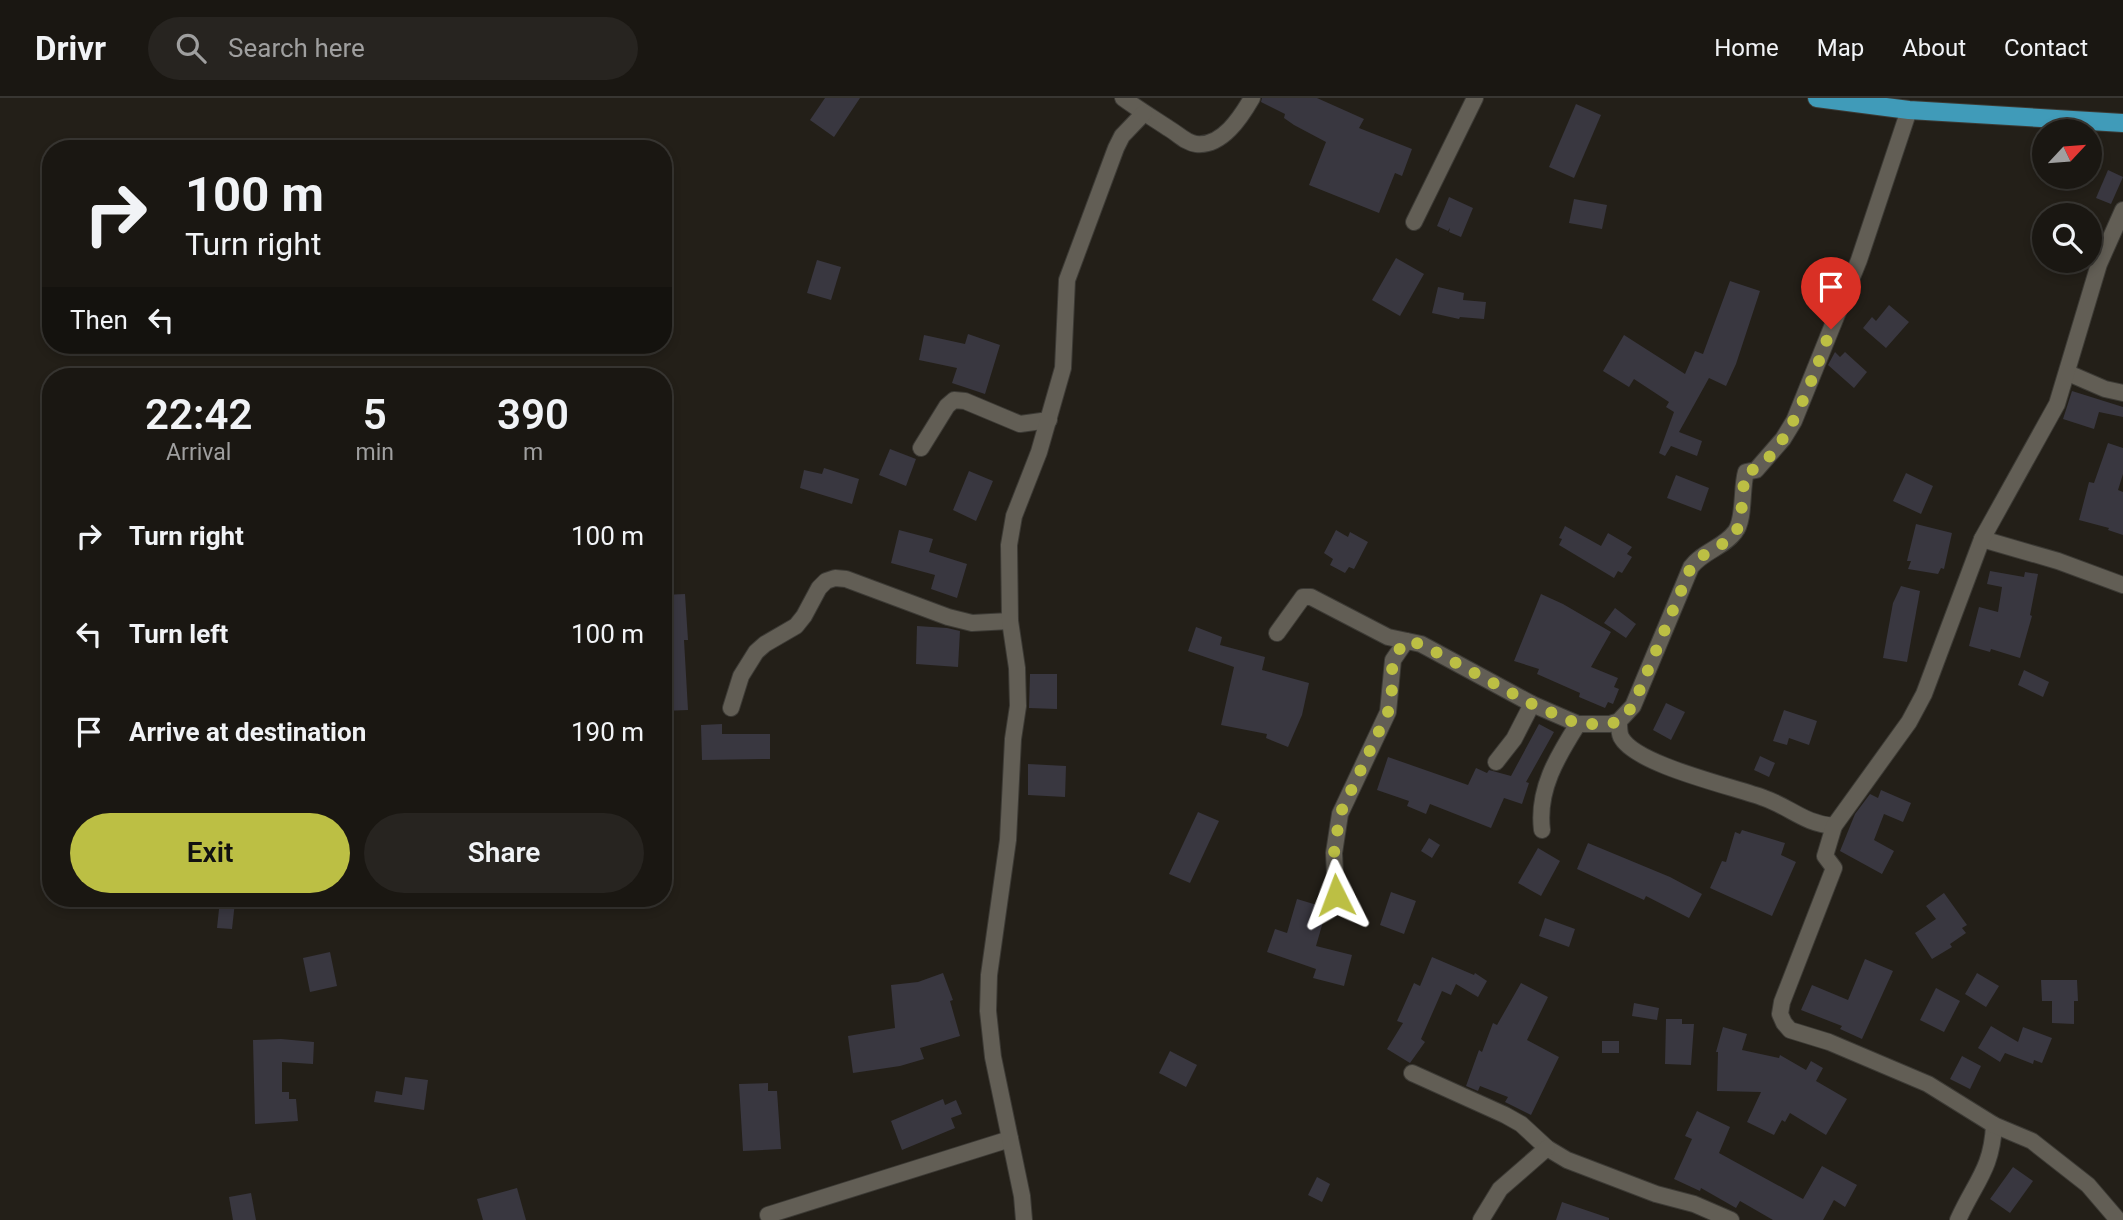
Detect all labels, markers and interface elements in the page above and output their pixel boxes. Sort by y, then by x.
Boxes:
search box [148,17,638,80]
text: Drivr [35,29,106,68]
icon: search [172,29,210,67]
text: Search here [228,33,365,63]
text: Home [1714,34,1779,62]
text: Map [1817,34,1864,62]
text: About [1902,34,1966,62]
text: Contact [2004,34,2088,62]
north arrow [2032,119,2102,189]
map controls [2032,119,2102,273]
text: 100 m [185,166,324,223]
icon: right [70,168,161,259]
button: search [2032,203,2102,273]
text: Turn right [185,225,321,263]
pin [1801,257,1861,329]
icon: arrive [1812,268,1850,306]
icon: left [142,301,180,339]
text: Then [70,305,128,335]
text: 22:42 [145,390,252,439]
text: 5 [363,390,387,439]
text: 390 [497,390,569,439]
text: Arrival [166,439,231,466]
text: min [355,439,394,466]
text: m [523,439,543,466]
icon: right [70,517,108,555]
text: Turn right [129,521,244,551]
text: 100 m [571,521,644,551]
icon: left [70,615,108,653]
text: Turn left [129,619,228,649]
text: 100 m [571,619,644,649]
icon: arrive [70,713,108,751]
text: Arrive at destination [129,717,366,747]
text: 190 m [571,717,644,747]
button: Exit [70,813,350,893]
button: Share [364,813,644,893]
position arrow [1299,858,1373,932]

